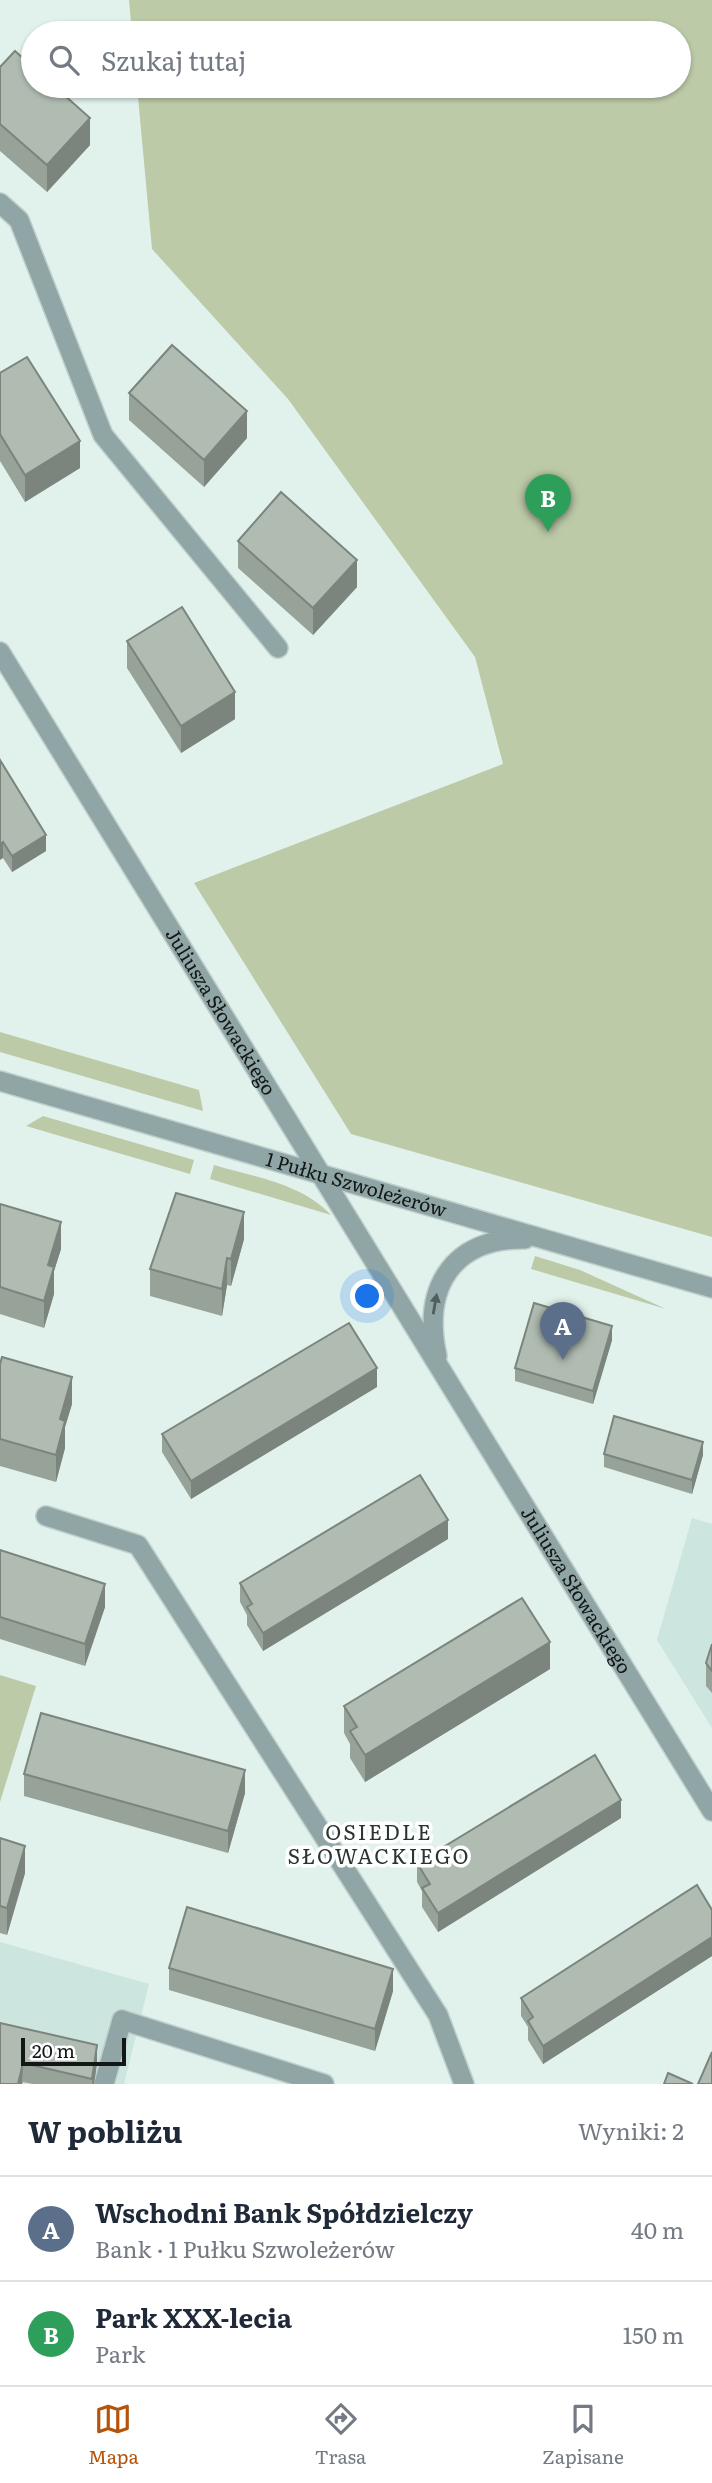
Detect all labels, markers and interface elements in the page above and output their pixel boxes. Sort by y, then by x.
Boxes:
search box [21,21,691,98]
text: Szukaj tutaj [101,40,246,79]
icon: search [45,41,83,79]
pin: B [525,474,571,532]
street label: Juliusza Słowackiego [160,922,284,1100]
street label: 1 Pułku Szwoleżerów [263,1144,451,1223]
your location [350,1279,384,1313]
one-way arrow [430,1293,441,1315]
pin: A [540,1302,586,1360]
street label: Juliusza Słowackiego [515,1500,639,1679]
district label: OSIEDLE SŁOWACKIEGO [287,1815,471,1870]
scale bar [21,2035,126,2067]
text: 20 m [32,2036,75,2064]
text: W pobliżu [28,2108,183,2152]
text: Wyniki: 2 [578,2113,684,2147]
text: Wschodni Bank Spółdzielczy [95,2192,473,2231]
text: A [42,2212,60,2246]
text: 40 m [631,2212,684,2246]
text: Bank · 1 Pułku Szwoleżerów [95,2231,395,2265]
text: Park XXX-lecia [95,2297,292,2336]
text: B [43,2317,59,2351]
text: 150 m [623,2317,684,2351]
text: Park [95,2336,145,2370]
tab: Mapa [88,2400,139,2470]
tab: Trasa [315,2400,366,2470]
tab: Zapisane [542,2400,624,2470]

